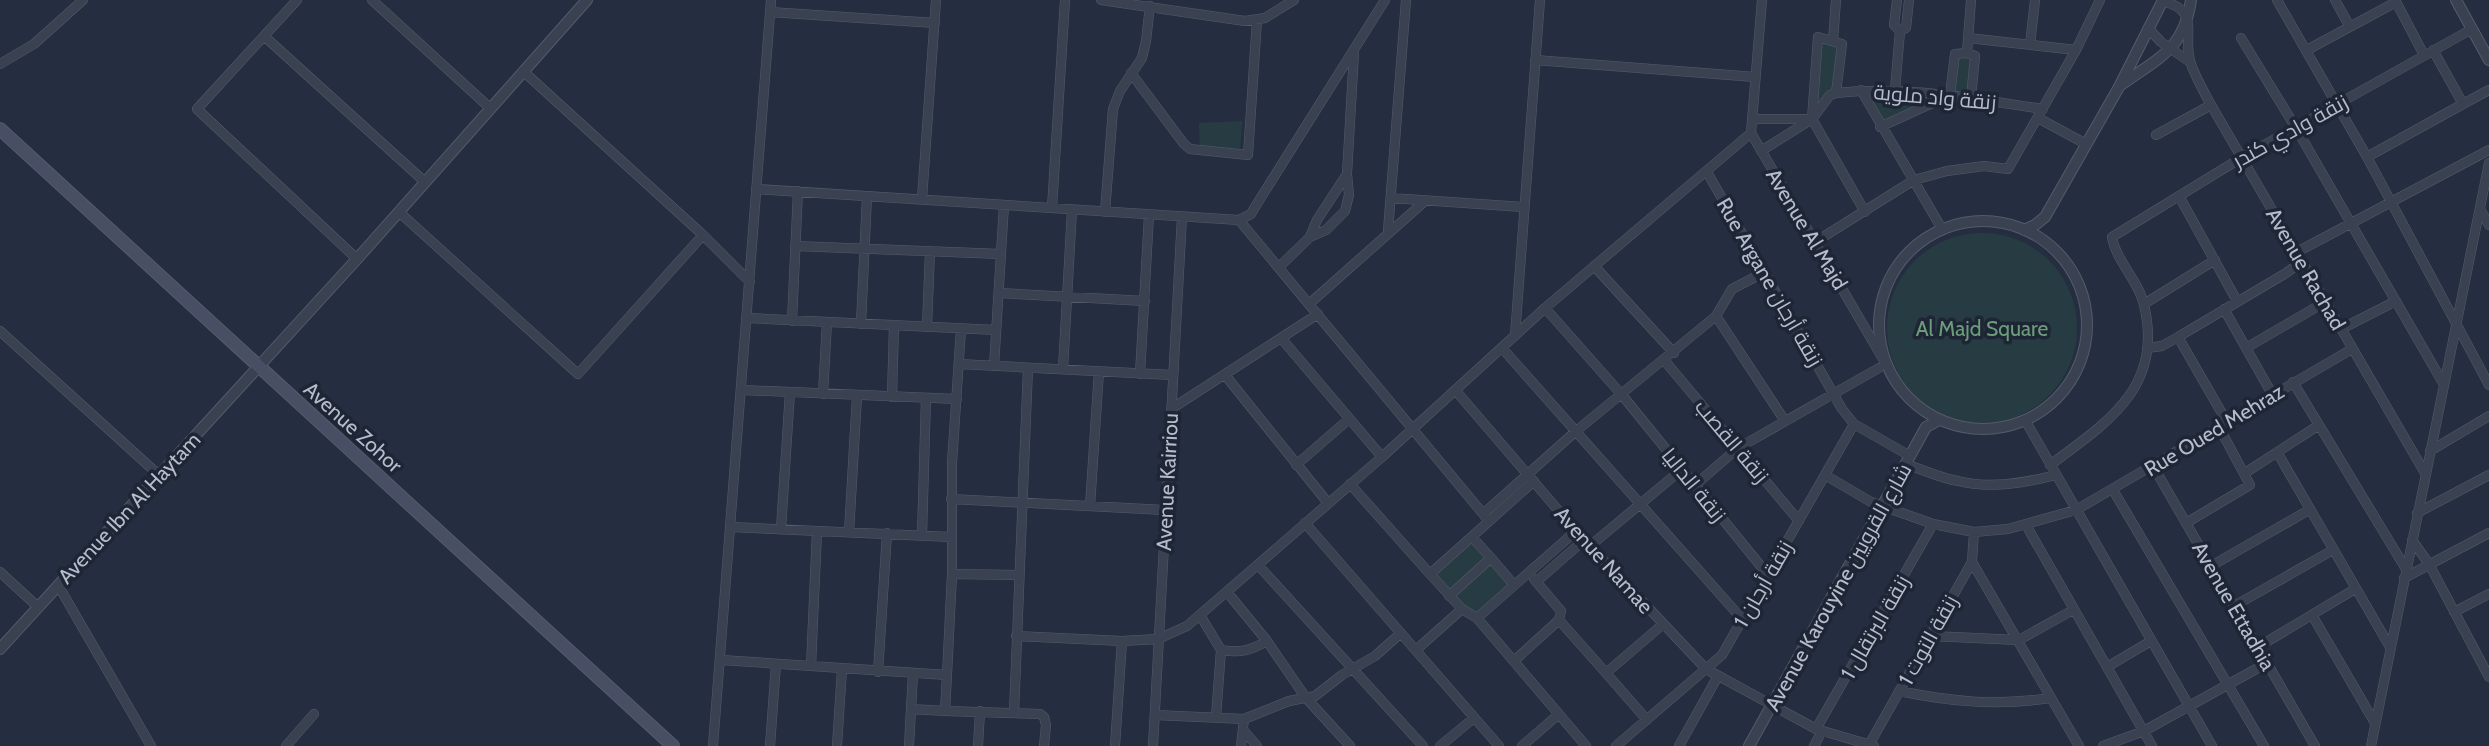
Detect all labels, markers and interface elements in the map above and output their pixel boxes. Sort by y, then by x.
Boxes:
street label: زنقة واد ملوية [1873,79,1997,115]
street label: زنقة وادي كندر [2227,89,2354,177]
street label: Avenue Al Majd [1760,164,1853,295]
street label: Rue Argane زنقة أرجان [1711,193,1828,371]
street label: Avenue Rachad [2261,204,2351,334]
park label: Al Majd Square [1916,316,2048,342]
street label: Avenue Zohor [299,376,407,478]
street label: Rue Oued Mehraz [2140,378,2288,482]
street label: زنقة القصب [1690,394,1774,488]
street label: Avenue Kairriou [1151,412,1183,552]
street label: Avenue Ibn Al Haytam [53,427,205,589]
street label: زنقة الداليا [1657,443,1731,527]
street label: Avenue Karouyine شارع القرويين [1759,459,1918,716]
street label: Avenue Namae [1549,501,1659,619]
street label: زنقة أرجان 1 [1728,536,1799,632]
street label: Avenue Ettadhia [2187,537,2281,675]
street label: زنقة البرتقال 1 [1835,570,1916,684]
street label: زنقة التوت 1 [1893,591,1963,689]

